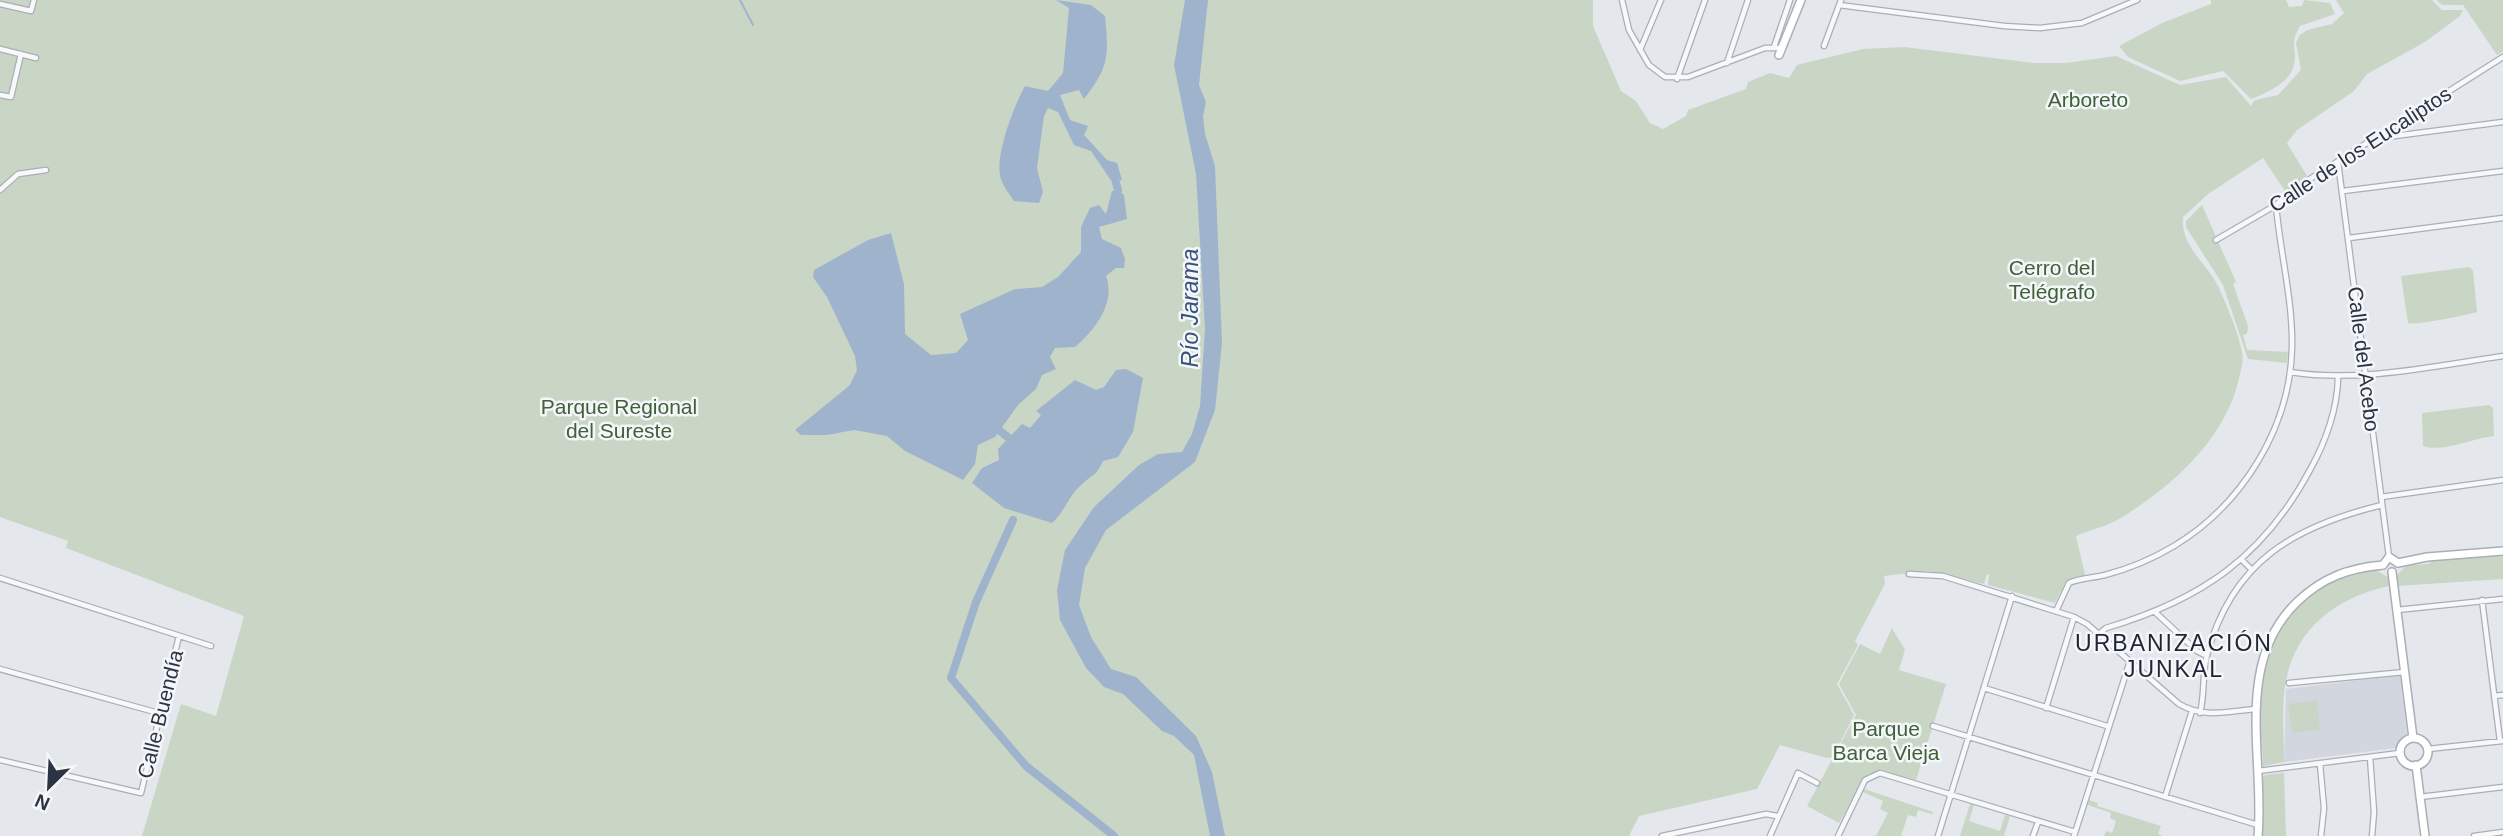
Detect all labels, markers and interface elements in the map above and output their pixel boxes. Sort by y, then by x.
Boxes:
street label: Calle de los Eucaliptos [2265,82,2455,216]
park label: Arboreto [2048,88,2128,111]
water label: Río Jarama [1177,249,1203,367]
park label: Cerro del Telégrafo [2009,256,2095,303]
street label: Calle del Acebo [2344,285,2384,433]
park label: Parque Regional del Sureste [541,395,697,442]
district label: URBANIZACIÓN JUNKAL [2075,630,2273,682]
street label: Calle Buendía [133,647,187,781]
park label: Parque Barca Vieja [1832,717,1940,764]
north arrow [14,752,84,822]
text: N [32,790,53,814]

